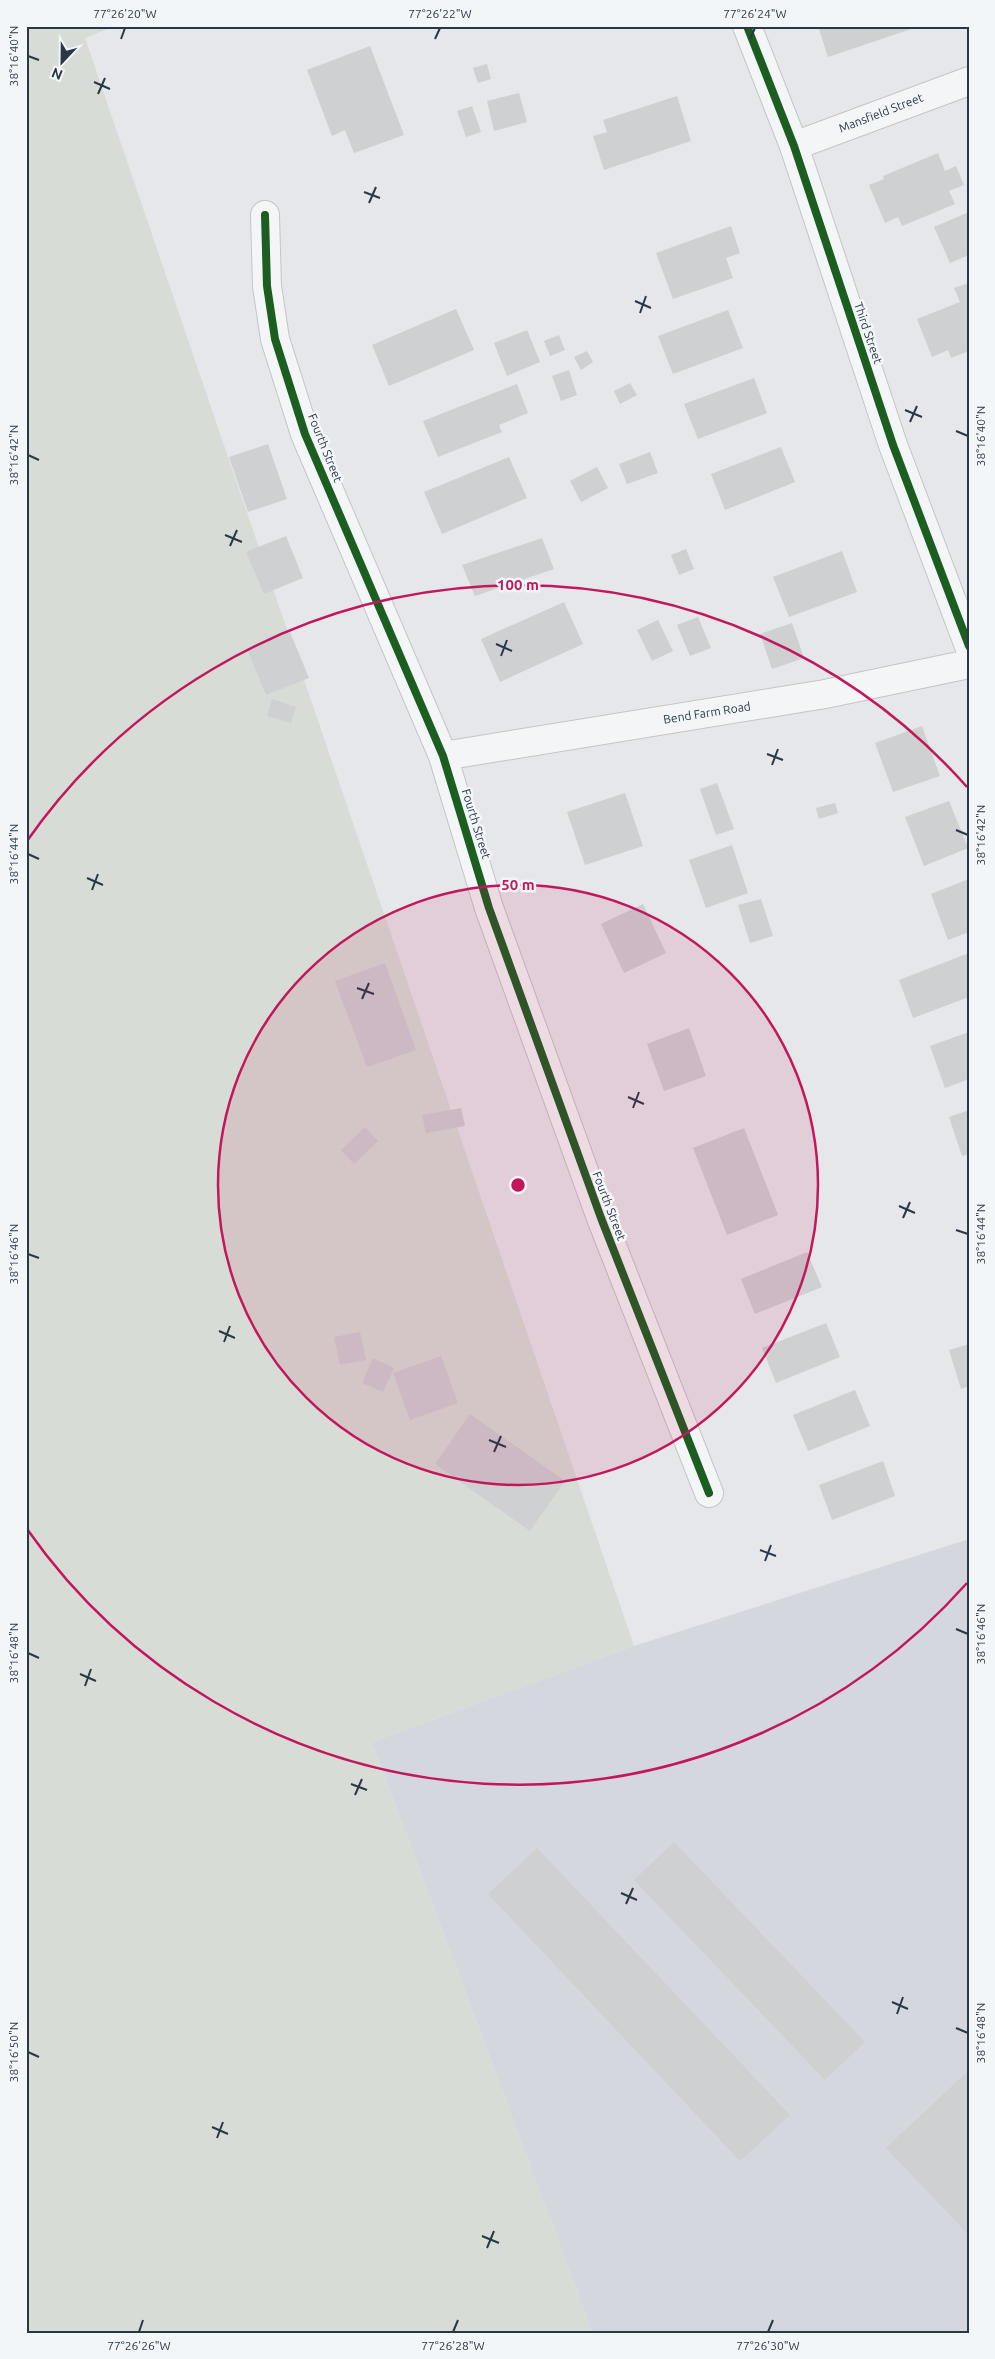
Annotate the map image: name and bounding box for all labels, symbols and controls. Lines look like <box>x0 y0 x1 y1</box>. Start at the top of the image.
text: 77°26'20"W <box>93 7 157 20</box>
text: 77°26'22"W <box>408 7 472 20</box>
text: 77°26'24"W <box>723 7 787 20</box>
text: 38°16'40"N <box>7 26 20 86</box>
north arrow <box>38 38 88 88</box>
text: N <box>49 65 65 83</box>
street label: Mansfield Street <box>837 90 925 135</box>
street label: Third Street <box>852 300 885 366</box>
text: 38°16'40"N <box>974 406 987 466</box>
street label: Fourth Street <box>306 412 345 484</box>
text: 38°16'42"N <box>7 425 20 485</box>
text: 100 m <box>497 576 539 593</box>
street label: Bend Farm Road <box>662 699 751 726</box>
street label: Fourth Street <box>460 787 493 861</box>
text: 38°16'42"N <box>974 805 987 865</box>
text: 38°16'44"N <box>7 824 20 884</box>
text: 50 m <box>501 876 535 893</box>
street label: Fourth Street <box>590 1170 629 1242</box>
centre of rings <box>509 1176 527 1194</box>
text: 38°16'44"N <box>974 1204 987 1264</box>
text: 38°16'46"N <box>7 1224 20 1284</box>
text: 38°16'46"N <box>974 1604 987 1664</box>
text: 38°16'48"N <box>7 1623 20 1683</box>
text: 38°16'48"N <box>974 2003 987 2063</box>
text: 38°16'50"N <box>7 2022 20 2082</box>
text: 77°26'26"W <box>107 2339 171 2352</box>
text: 77°26'28"W <box>421 2339 485 2352</box>
text: 77°26'30"W <box>736 2339 800 2352</box>

